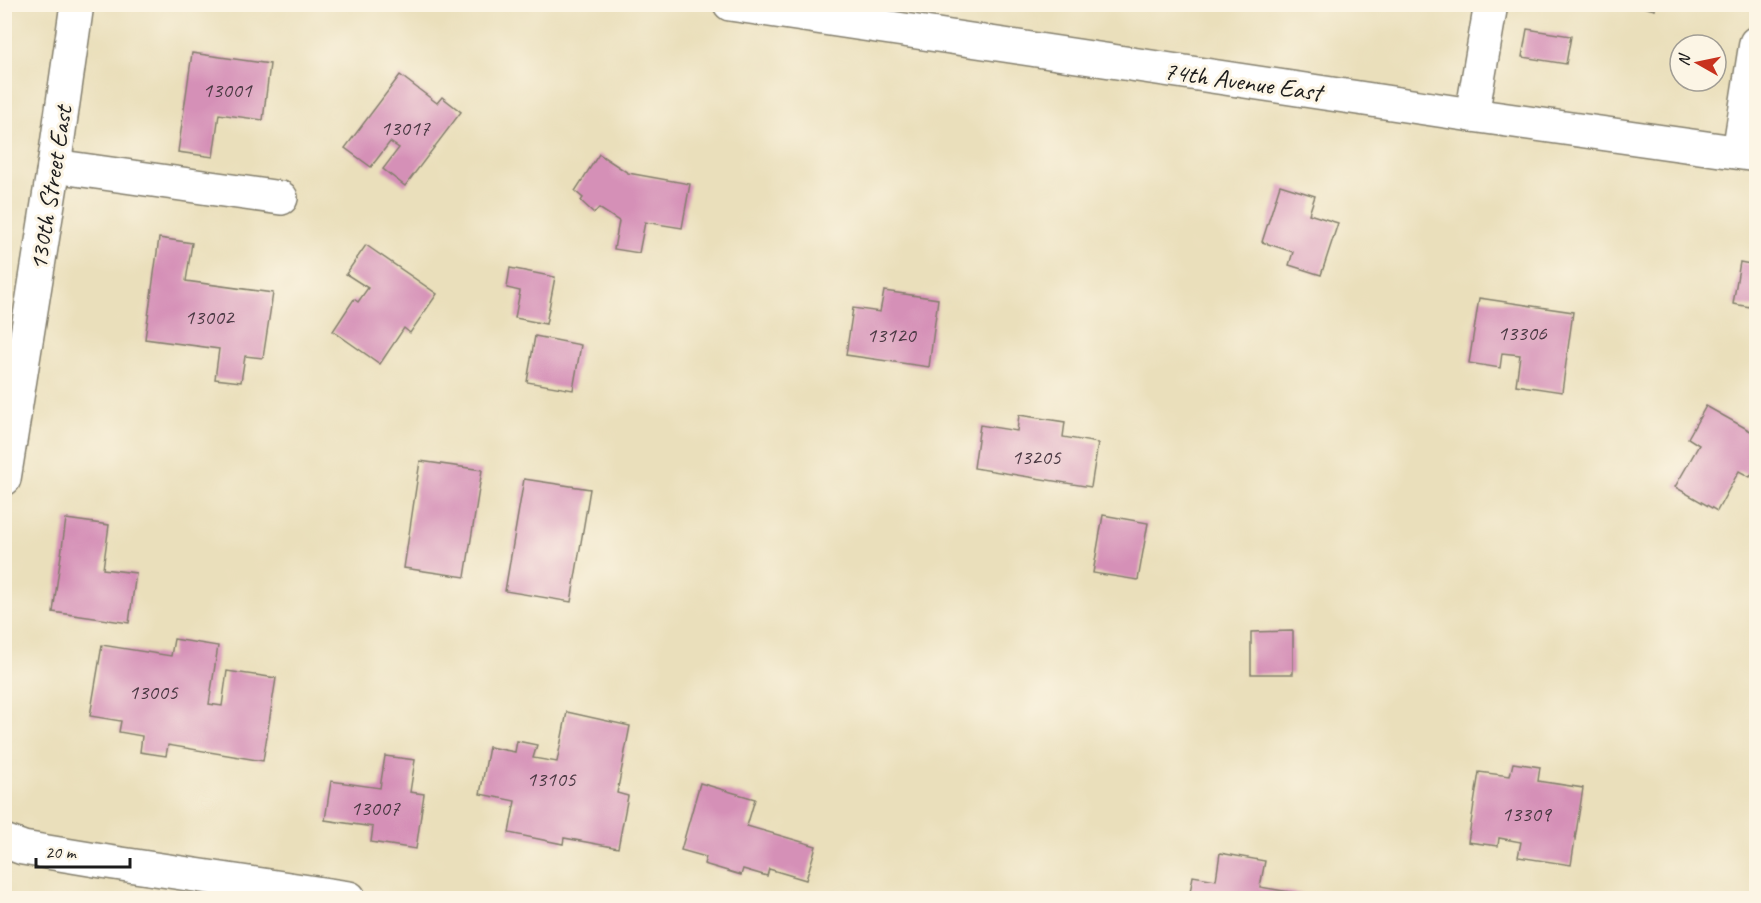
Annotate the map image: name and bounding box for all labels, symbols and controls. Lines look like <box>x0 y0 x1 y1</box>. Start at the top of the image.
north arrow <box>1668 33 1728 93</box>
text: N <box>1674 51 1695 67</box>
street label: 74th Avenue East <box>1162 54 1327 109</box>
house number: 13001 <box>202 76 253 104</box>
street label: 130th Street East <box>21 101 80 273</box>
house number: 13017 <box>380 114 431 142</box>
house number: 13002 <box>184 303 236 331</box>
house number: 13306 <box>1497 319 1548 347</box>
house number: 13120 <box>866 321 918 349</box>
house number: 13205 <box>1011 443 1062 471</box>
house number: 13005 <box>128 678 179 706</box>
house number: 13105 <box>526 765 577 793</box>
house number: 13007 <box>350 794 401 822</box>
house number: 13309 <box>1501 800 1553 828</box>
scale bar <box>36 831 130 869</box>
text: 20 m <box>45 841 78 863</box>

